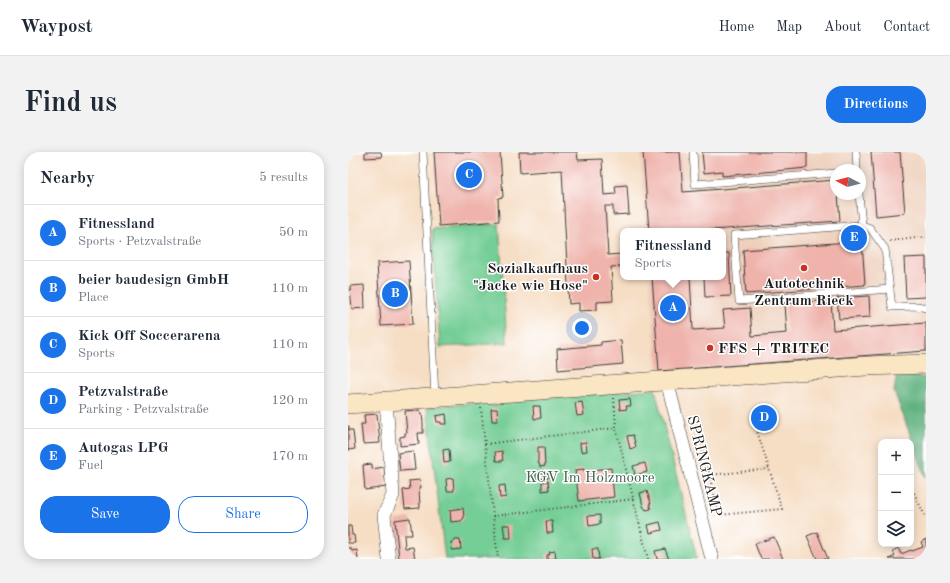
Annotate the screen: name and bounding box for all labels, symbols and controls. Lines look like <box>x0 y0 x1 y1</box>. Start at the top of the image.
text: Waypost <box>20 18 93 37</box>
text: Home <box>719 20 754 34</box>
text: Map <box>776 20 802 34</box>
text: About <box>824 20 861 34</box>
text: Contact <box>883 20 930 34</box>
button: Directions <box>826 86 926 123</box>
text: Find us <box>24 90 117 118</box>
pin: C <box>456 160 482 190</box>
north arrow <box>830 164 866 200</box>
text: Nearby <box>40 170 95 187</box>
text: 5 results <box>259 171 308 184</box>
text: Fitnessland <box>78 217 155 232</box>
pin: E <box>841 223 867 253</box>
text: A <box>48 226 58 239</box>
text: 50 m <box>279 226 308 239</box>
popup <box>620 228 726 280</box>
text: Sports · Petzvalstraße <box>78 235 201 248</box>
text: Fitnessland <box>635 239 711 254</box>
text: Sports <box>635 257 671 270</box>
place label: Sozialkaufhaus "Jacke wie Hose" <box>473 262 588 294</box>
marker: Autotechnik Zentrum Rieck <box>799 263 809 273</box>
marker: Sozialkaufhaus "Jacke wie Hose" <box>591 272 601 282</box>
text: beier baudesign GmbH <box>78 273 229 288</box>
place label: Autotechnik Zentrum Rieck <box>754 277 854 309</box>
pin: B <box>382 279 408 309</box>
text: B <box>48 282 58 295</box>
text: 110 m <box>271 282 308 295</box>
text: Place <box>78 291 108 304</box>
pin: A <box>660 293 686 323</box>
your location <box>572 318 592 338</box>
text: Kick Off Soccerarena <box>78 329 221 344</box>
text: C <box>49 338 57 351</box>
text: 110 m <box>271 338 308 351</box>
place label: FFS + TRITEC <box>718 342 829 357</box>
marker: FFS + TRITEC <box>705 343 715 353</box>
text: Sports <box>78 347 115 360</box>
text: Petzvalstraße <box>78 385 168 400</box>
text: D <box>48 394 58 407</box>
text: 120 m <box>271 394 308 407</box>
text: Parking · Petzvalstraße <box>78 403 209 416</box>
pin: D <box>751 403 777 433</box>
street label: SPRINGKAMP <box>684 414 723 519</box>
map controls <box>878 439 914 547</box>
button: + <box>878 439 914 475</box>
text: Autogas LPG <box>78 441 169 456</box>
text: E <box>49 450 57 463</box>
text: 170 m <box>271 450 308 463</box>
text: Fuel <box>78 459 103 472</box>
park label: KGV Im Holzmoore <box>525 471 655 486</box>
button: − <box>878 475 914 511</box>
button: Save <box>40 496 170 533</box>
button: Share <box>178 496 308 533</box>
button: layers <box>878 511 914 547</box>

